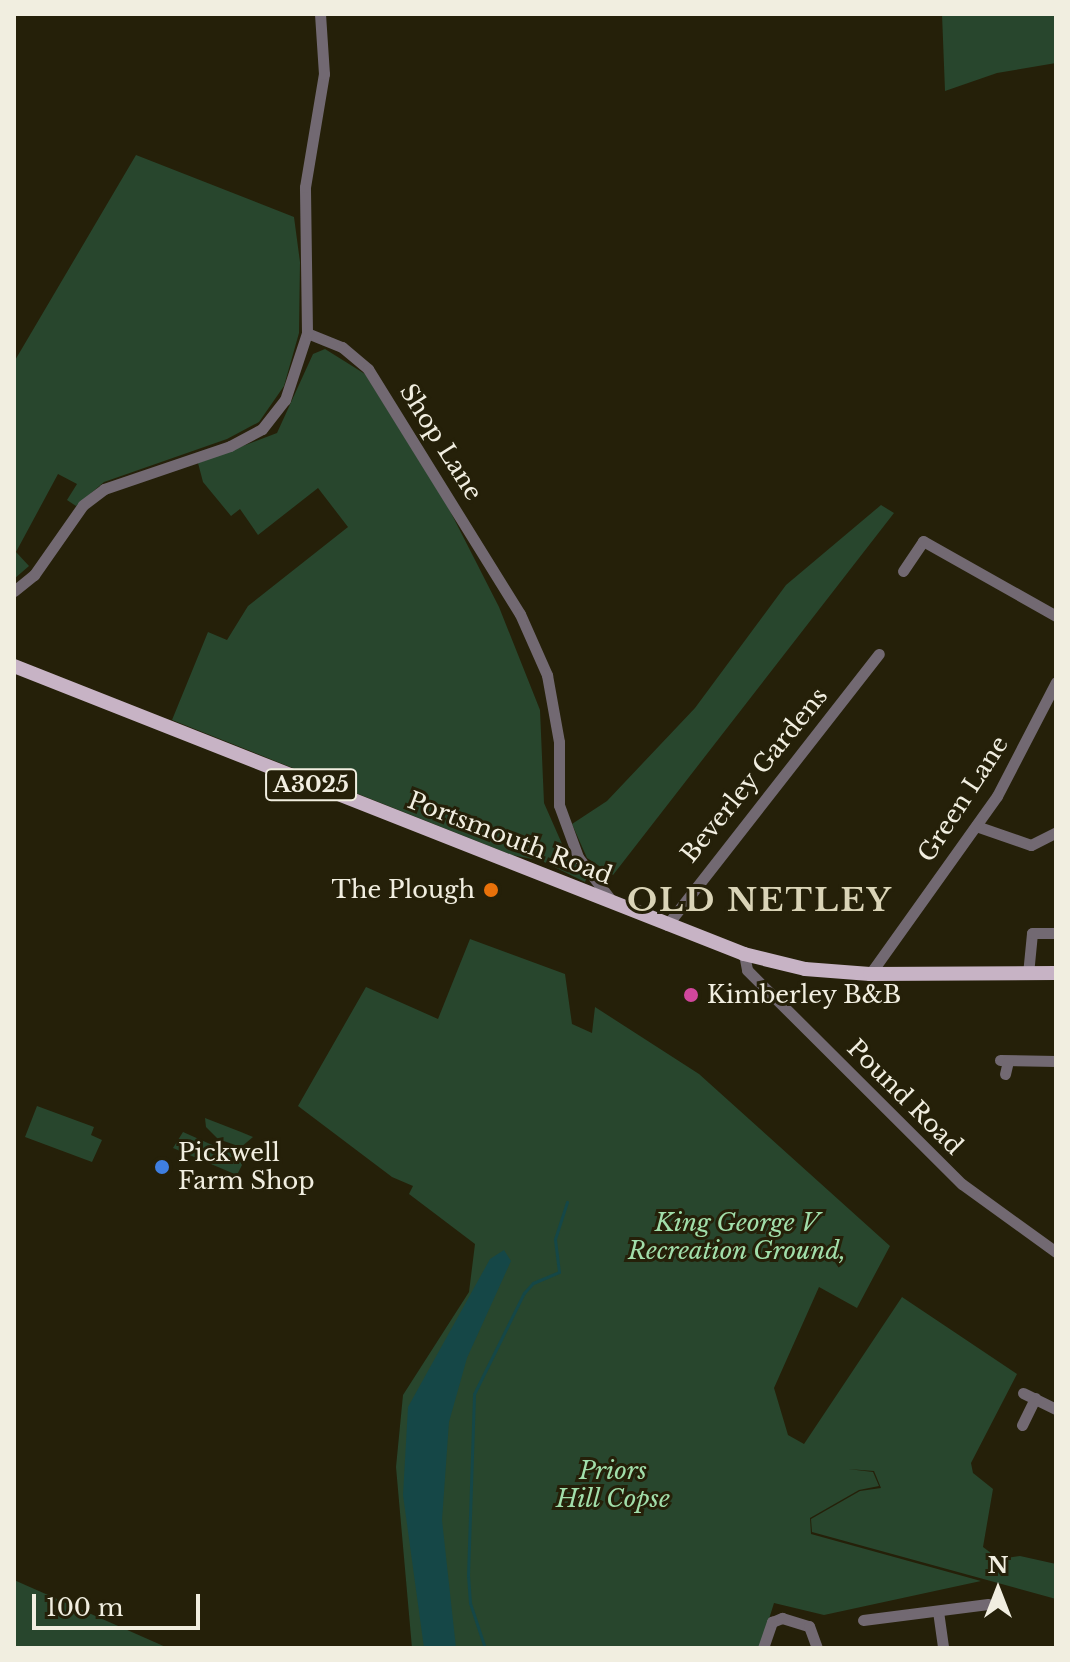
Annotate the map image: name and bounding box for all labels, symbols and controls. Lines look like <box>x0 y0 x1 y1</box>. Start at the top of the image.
street label: Shop Lane <box>394 378 488 506</box>
street label: Beverley Gardens <box>674 681 834 869</box>
street label: Green Lane <box>912 731 1014 867</box>
road number: A3025 <box>265 767 357 803</box>
street label: Portsmouth Road <box>404 786 616 890</box>
place label: The Plough <box>332 876 475 904</box>
marker: The Plough <box>482 881 500 899</box>
district label: OLD NETLEY <box>627 881 893 919</box>
place label: Kimberley B&B <box>707 981 902 1009</box>
marker: Kimberley B&B <box>682 986 700 1004</box>
street label: Pound Road <box>841 1033 969 1161</box>
place label: Pickwell Farm Shop <box>178 1139 315 1195</box>
marker: Pickwell Farm Shop <box>153 1158 171 1176</box>
park label: King George V Recreation Ground, <box>628 1209 846 1265</box>
park label: Priors Hill Copse <box>556 1457 670 1513</box>
north arrow <box>958 1550 1038 1630</box>
text: N <box>988 1552 1008 1579</box>
scale bar <box>36 1578 204 1628</box>
text: 100 m <box>46 1593 124 1622</box>

